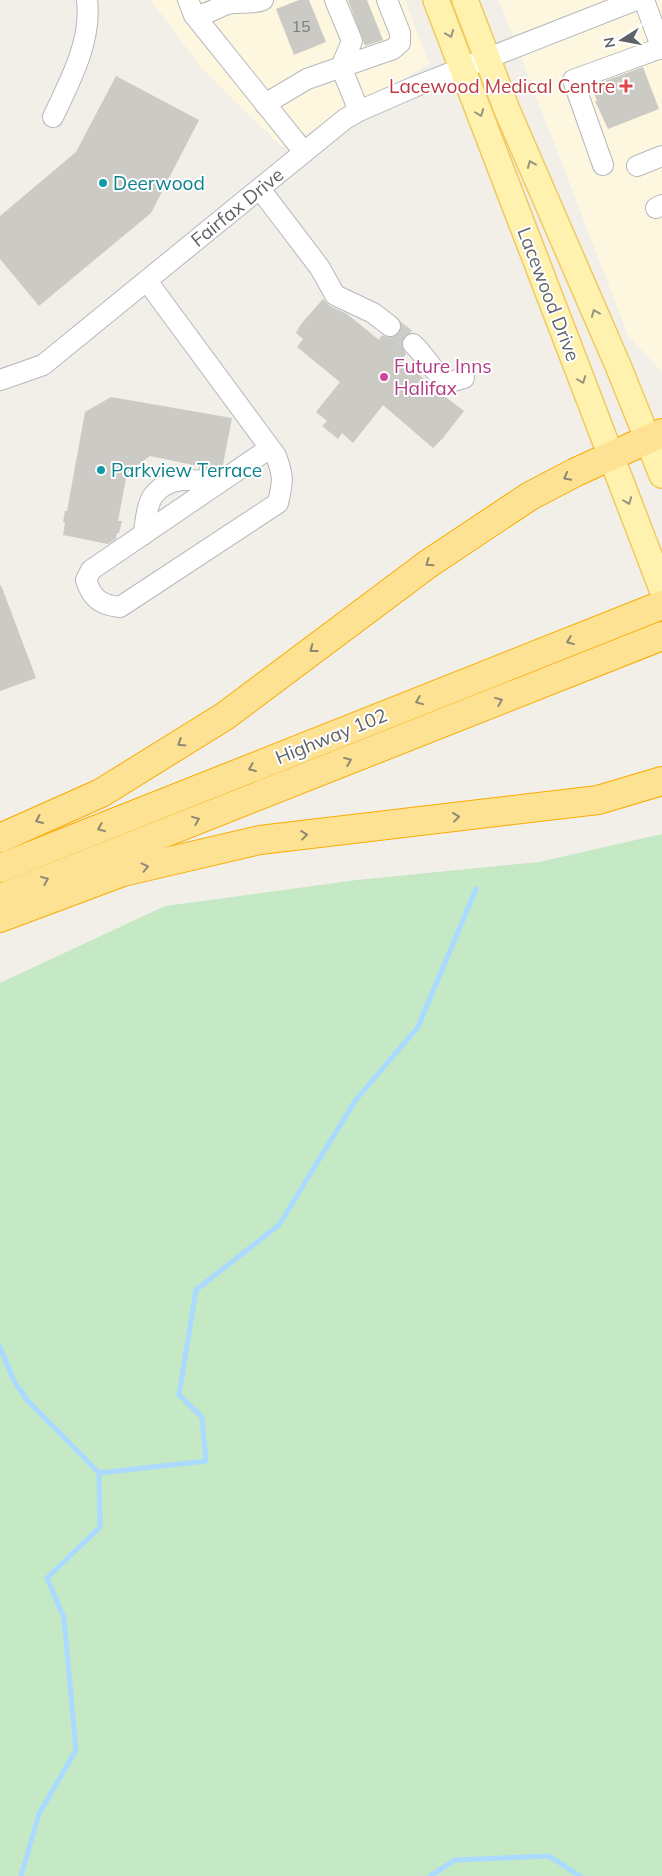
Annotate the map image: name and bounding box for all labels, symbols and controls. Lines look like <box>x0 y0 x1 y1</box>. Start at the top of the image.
north arrow <box>597 15 647 65</box>
house number: 15 <box>291 16 311 36</box>
one-way arrow <box>443 29 454 38</box>
text: N <box>599 36 619 49</box>
place label: Lacewood Medical Centre <box>389 74 615 98</box>
marker: Lacewood Medical Centre <box>619 79 633 93</box>
one-way arrow <box>475 109 485 117</box>
one-way arrow <box>526 160 537 169</box>
street label: Fairfax Drive <box>186 162 288 252</box>
place label: Deerwood <box>113 171 205 195</box>
marker: Deerwood <box>97 177 109 189</box>
street label: Lacewood Drive <box>512 224 586 364</box>
one-way arrow <box>591 309 602 318</box>
place label: Future Inns Halifax <box>394 354 492 400</box>
marker: Future Inns Halifax <box>378 371 390 383</box>
one-way arrow <box>576 375 586 384</box>
place label: Parkview Terrace <box>111 458 262 482</box>
marker: Parkview Terrace <box>95 464 107 476</box>
one-way arrow <box>563 470 572 480</box>
one-way arrow <box>622 496 632 505</box>
one-way arrow <box>426 557 435 566</box>
one-way arrow <box>566 635 575 645</box>
one-way arrow <box>310 643 319 651</box>
one-way arrow <box>415 695 424 705</box>
one-way arrow <box>494 697 503 707</box>
street label: Highway 102 <box>272 703 390 769</box>
one-way arrow <box>178 736 187 746</box>
one-way arrow <box>343 756 351 766</box>
one-way arrow <box>248 761 257 772</box>
one-way arrow <box>452 812 460 823</box>
one-way arrow <box>35 814 44 825</box>
one-way arrow <box>192 816 200 826</box>
one-way arrow <box>97 822 106 832</box>
one-way arrow <box>300 830 308 841</box>
one-way arrow <box>140 862 149 873</box>
one-way arrow <box>40 876 49 886</box>

